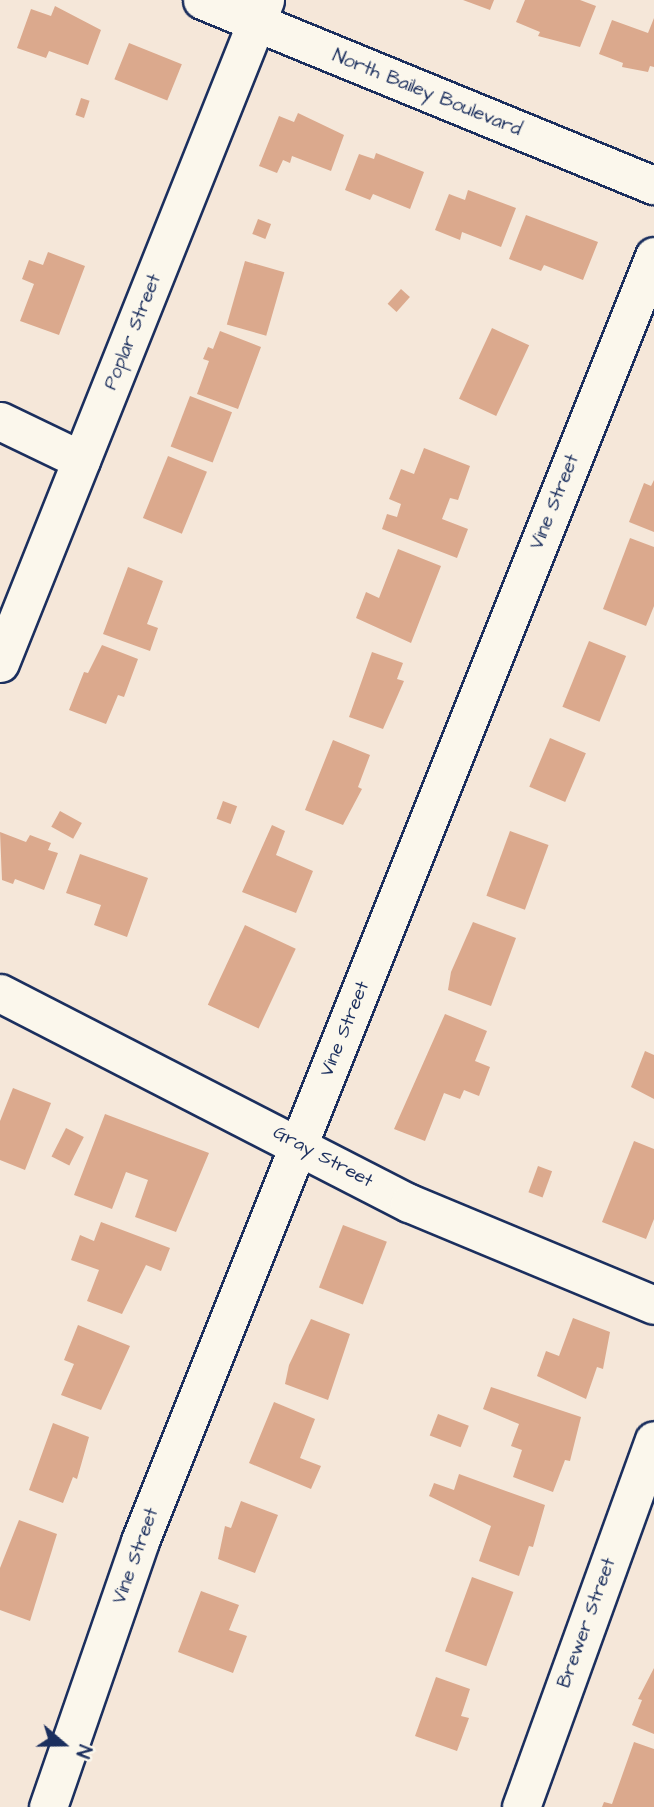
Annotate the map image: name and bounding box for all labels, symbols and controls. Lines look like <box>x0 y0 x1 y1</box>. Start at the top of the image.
street label: North Bailey Boulevard <box>329 45 525 141</box>
street label: Poplar Street <box>99 271 167 393</box>
street label: Vine Street <box>526 451 584 553</box>
street label: Vine Street <box>316 978 374 1080</box>
street label: Gray Street <box>269 1121 377 1193</box>
street label: Vine Street <box>108 1505 164 1607</box>
street label: Brewer Street <box>553 1555 621 1691</box>
north arrow <box>28 1709 98 1779</box>
text: N <box>68 1741 98 1762</box>

